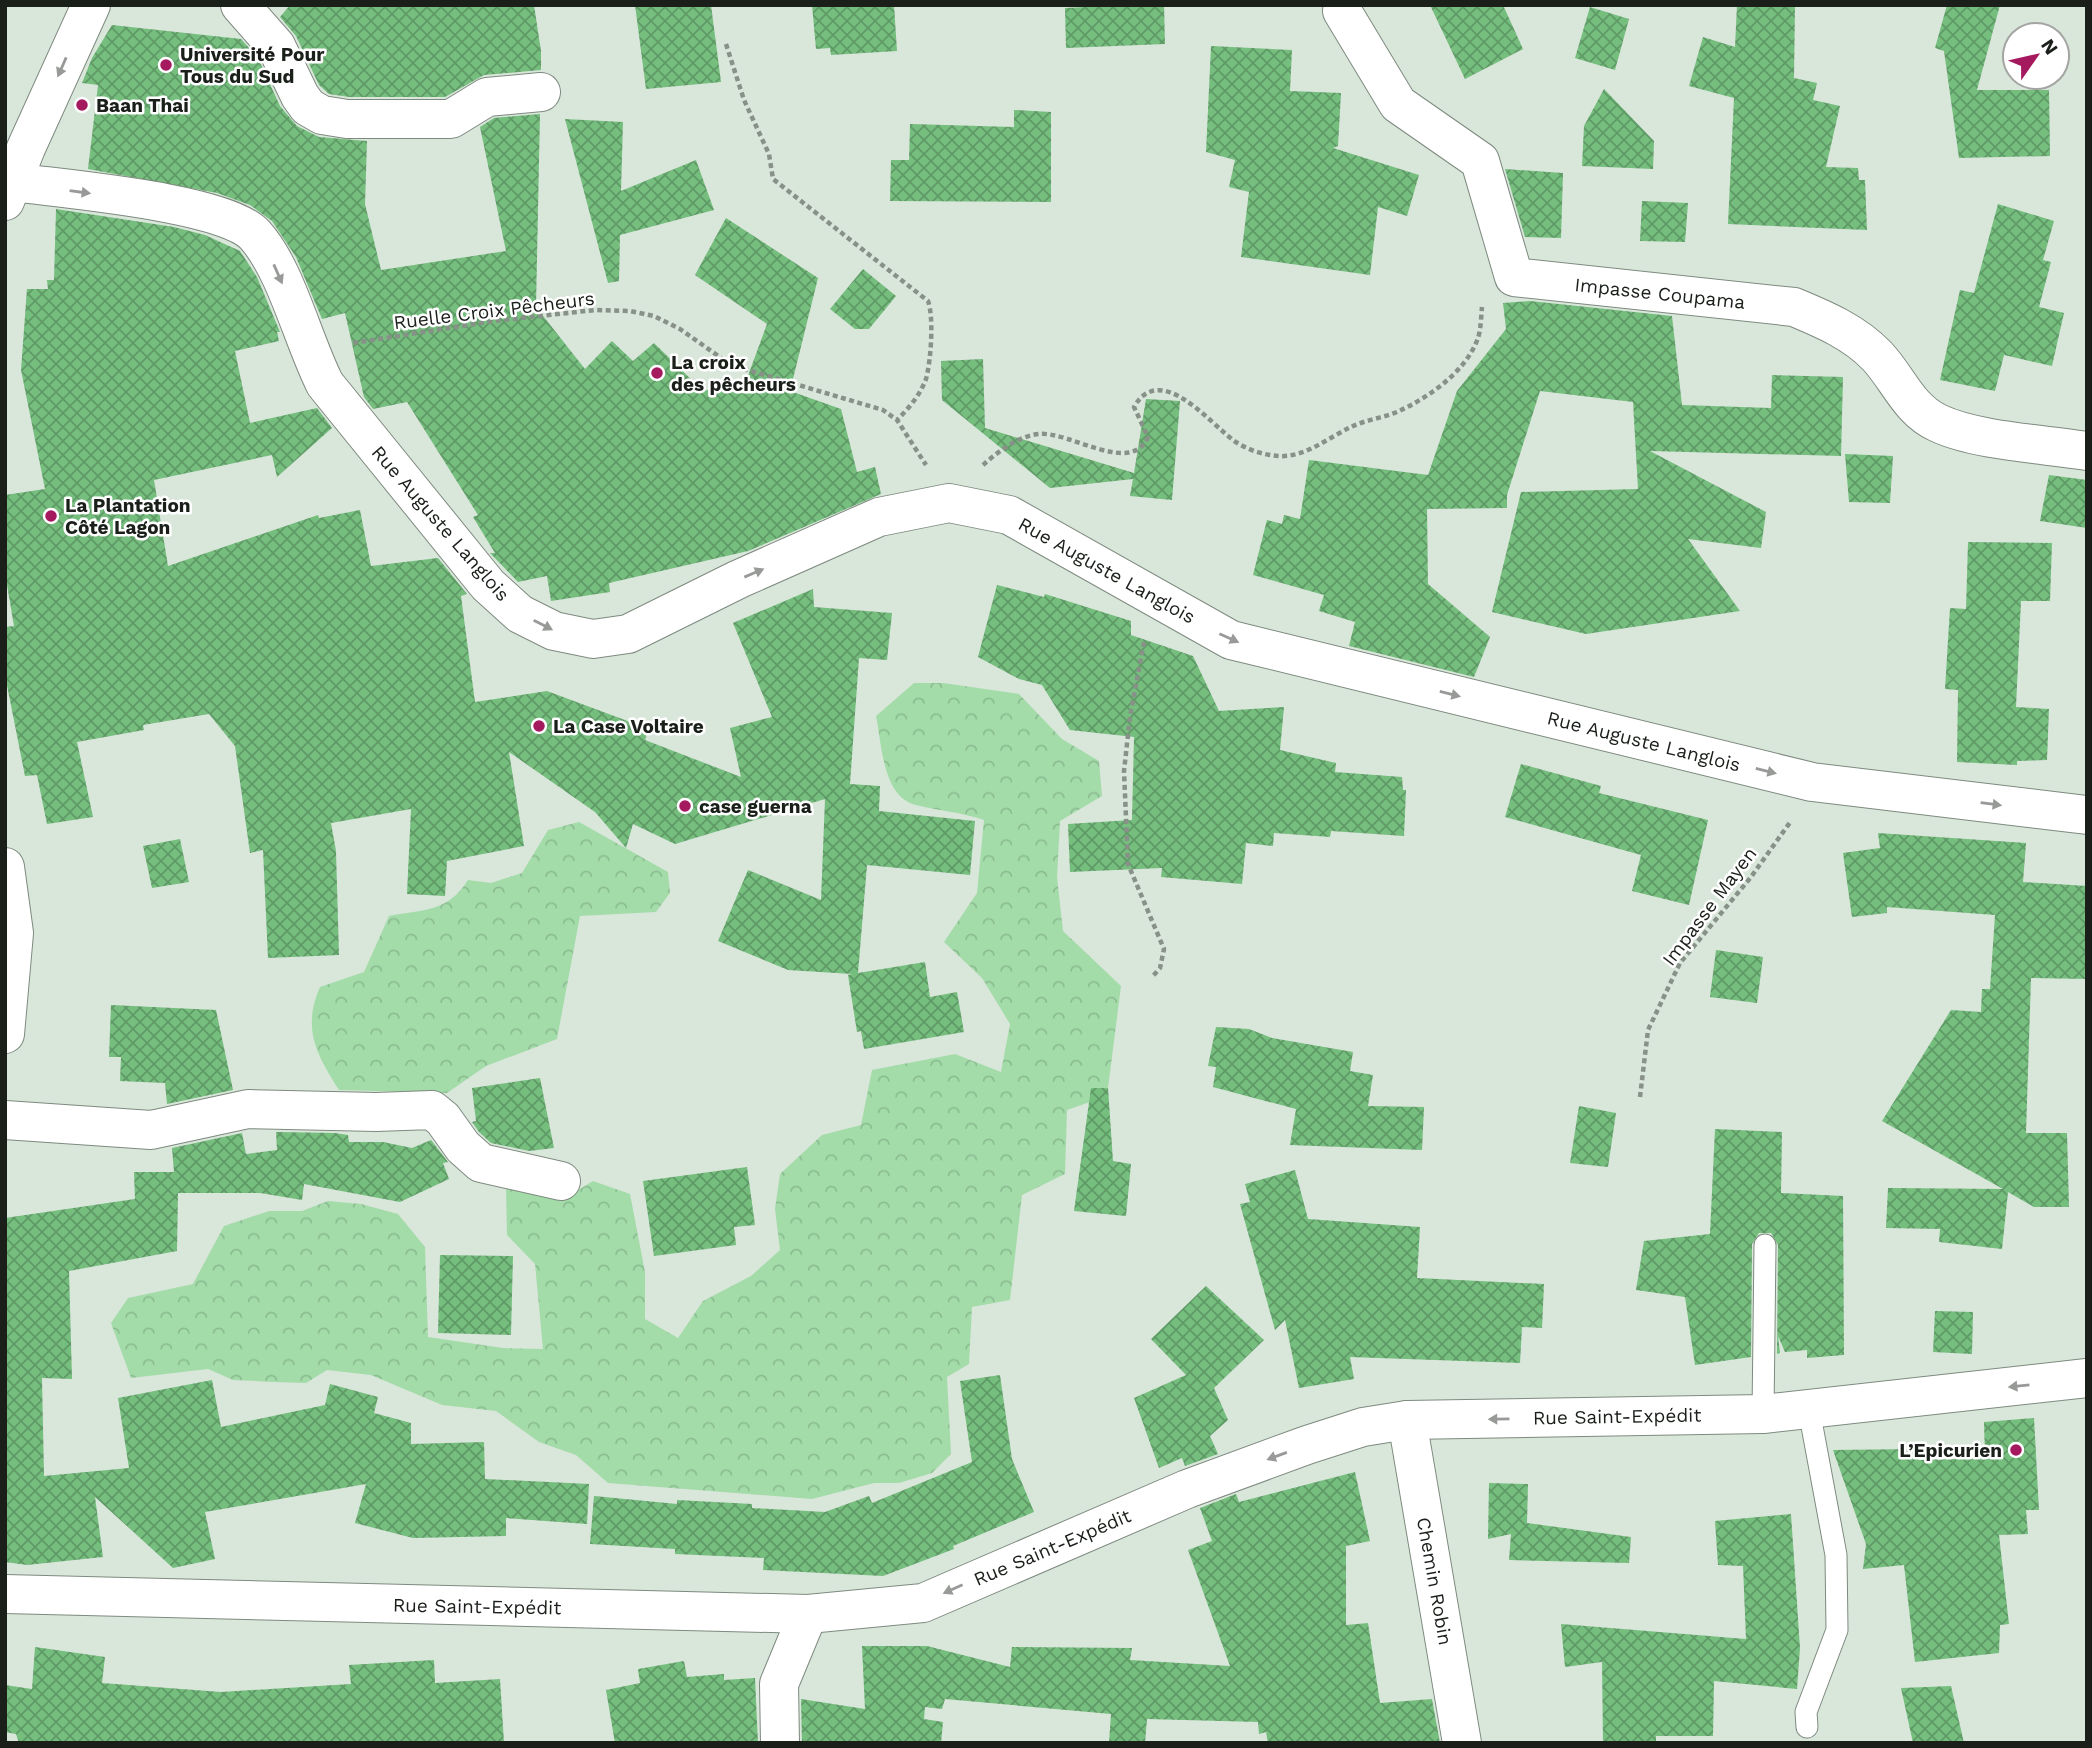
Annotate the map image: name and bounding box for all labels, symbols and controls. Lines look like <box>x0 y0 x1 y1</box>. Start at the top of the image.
north arrow <box>2001 21 2071 91</box>
text: N <box>2036 35 2063 59</box>
place label: Université Pour Tous du Sud <box>180 43 325 88</box>
one-way arrow <box>56 57 67 78</box>
marker: Université Pour Tous du Sud <box>158 57 174 73</box>
place label: Baan Thai <box>96 94 189 117</box>
marker: Baan Thai <box>74 97 90 113</box>
one-way arrow <box>70 186 92 197</box>
one-way arrow <box>272 263 283 284</box>
street label: Impasse Coupama <box>1573 273 1747 314</box>
street label: Ruelle Croix Pêcheurs <box>392 287 596 334</box>
place label: La croix des pêcheurs <box>671 351 796 396</box>
marker: La croix des pêcheurs <box>649 365 665 381</box>
street label: Rue Auguste Langlois <box>367 441 514 606</box>
place label: La Plantation Côté Lagon <box>65 494 191 539</box>
marker: La Plantation Côté Lagon <box>43 508 59 524</box>
street label: Rue Auguste Langlois <box>1014 512 1199 629</box>
one-way arrow <box>744 567 765 578</box>
one-way arrow <box>533 620 553 631</box>
one-way arrow <box>1219 633 1240 644</box>
one-way arrow <box>1439 688 1461 699</box>
street label: Rue Auguste Langlois <box>1545 706 1743 777</box>
place label: La Case Voltaire <box>553 715 704 738</box>
marker: La Case Voltaire <box>531 718 547 734</box>
one-way arrow <box>1755 766 1777 777</box>
place label: case guerna <box>699 795 812 818</box>
marker: case guerna <box>677 798 693 814</box>
one-way arrow <box>1980 798 2002 809</box>
street label: Impasse Mayen <box>1657 842 1762 970</box>
one-way arrow <box>2008 1380 2030 1391</box>
street label: Rue Saint-Expédit <box>1533 1404 1701 1429</box>
one-way arrow <box>1488 1413 1510 1424</box>
place label: L’Epicurien <box>1899 1439 2002 1462</box>
marker: L’Epicurien <box>2008 1442 2024 1458</box>
one-way arrow <box>1266 1451 1287 1462</box>
street label: Rue Saint-Expédit <box>970 1504 1134 1591</box>
street label: Chemin Robin <box>1412 1515 1457 1647</box>
one-way arrow <box>943 1584 964 1595</box>
street label: Rue Saint-Expédit <box>393 1594 561 1619</box>

